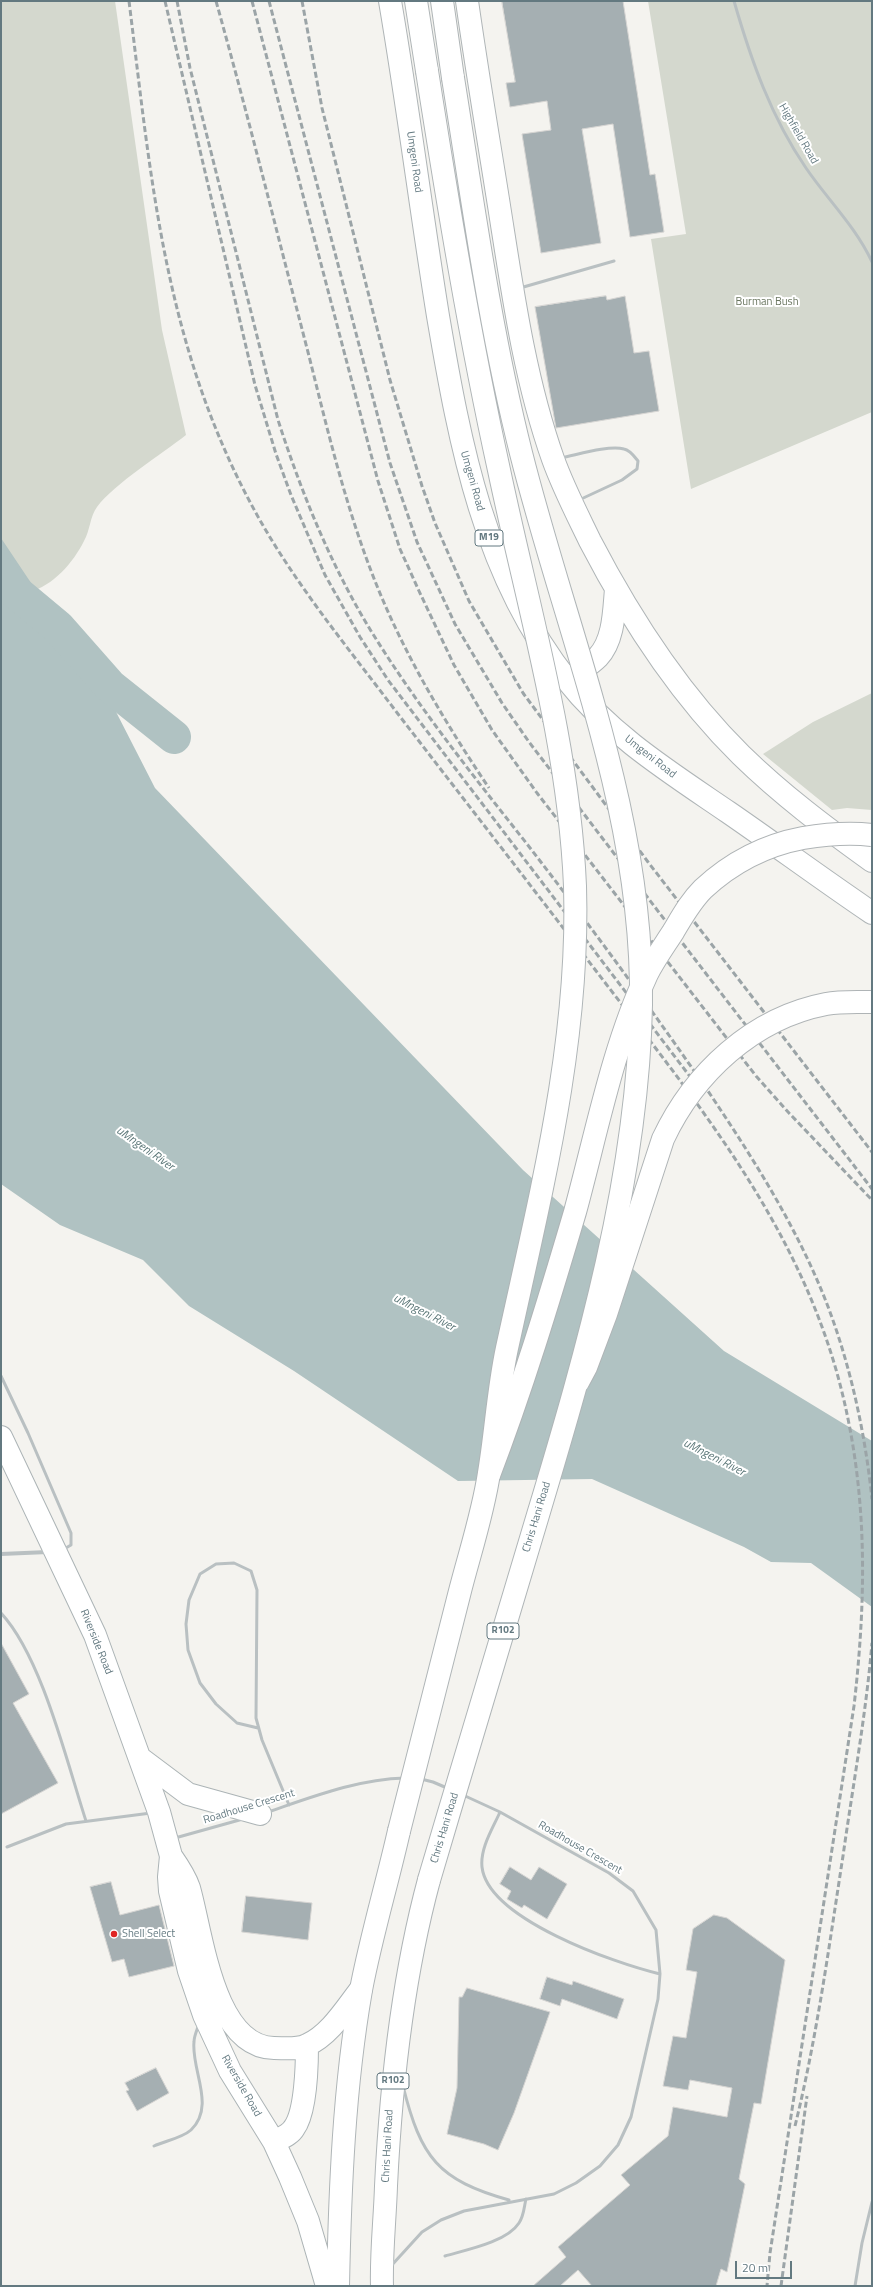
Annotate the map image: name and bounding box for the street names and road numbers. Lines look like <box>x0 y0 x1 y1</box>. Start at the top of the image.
street label: Highfield Road <box>775 101 821 167</box>
street label: Umgeni Road <box>403 130 425 194</box>
street label: Umgeni Road <box>457 449 487 513</box>
road number: M19 <box>475 530 503 546</box>
street label: Umgeni Road <box>621 733 679 781</box>
street label: Chris Hani Road <box>520 1480 554 1554</box>
street label: Riverside Road <box>77 1608 115 1676</box>
road number: R102 <box>487 1623 519 1639</box>
street label: Roadhouse Crescent <box>202 1787 296 1827</box>
street label: Chris Hani Road <box>428 1791 462 1865</box>
street label: Roadhouse Crescent <box>536 1819 624 1877</box>
street label: Riverside Road <box>218 2053 264 2119</box>
road number: R102 <box>377 2073 409 2089</box>
street label: Chris Hani Road <box>379 2109 397 2183</box>

